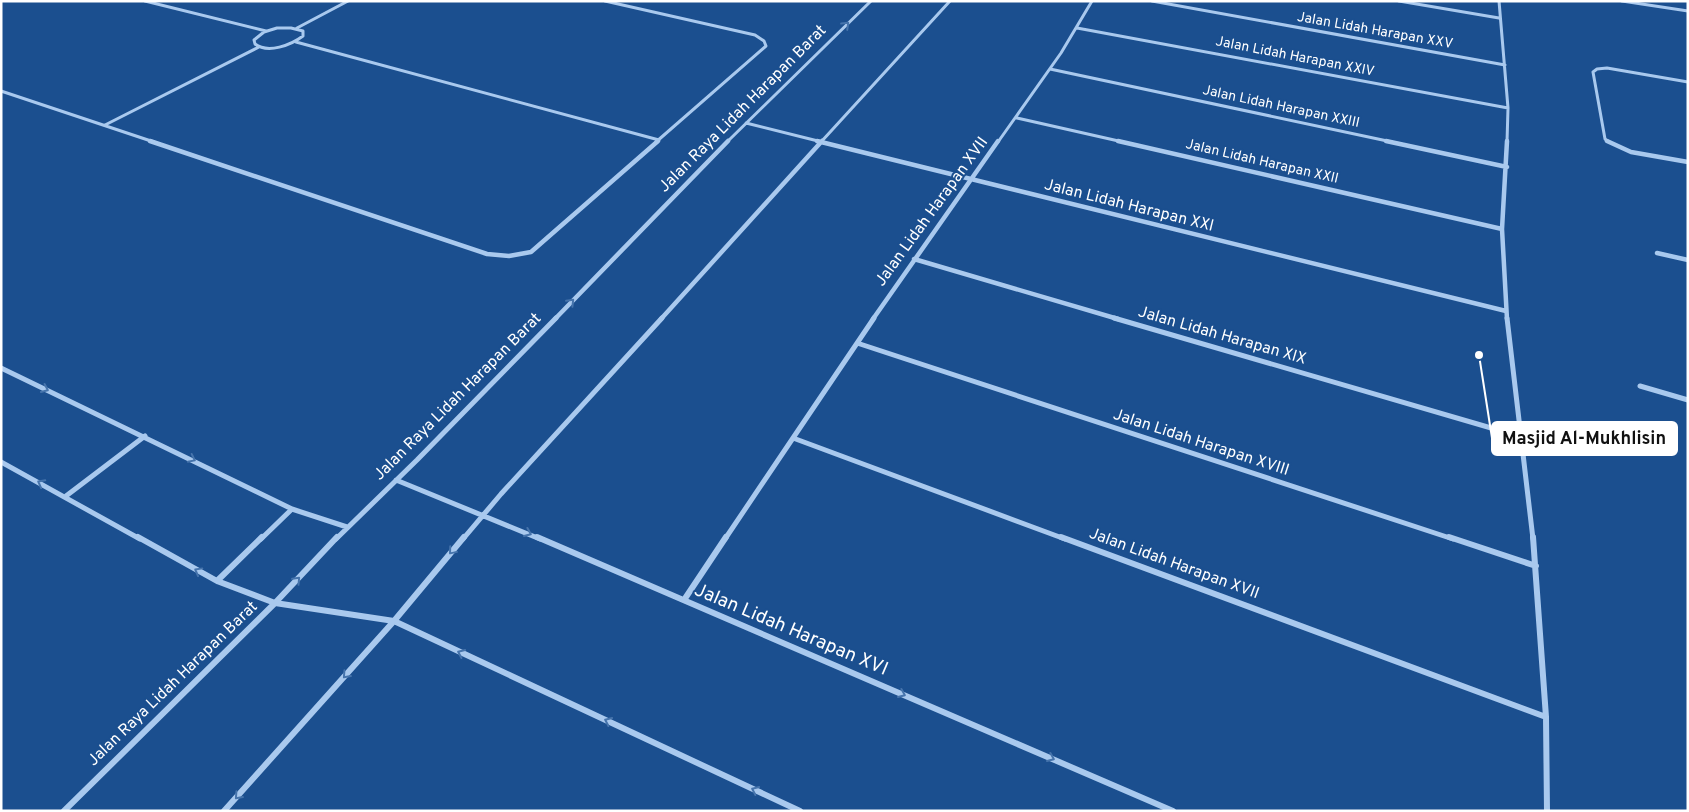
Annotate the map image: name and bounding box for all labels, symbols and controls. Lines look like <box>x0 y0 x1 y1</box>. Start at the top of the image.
street label: Jalan Lidah Harapan XXV <box>1296 9 1454 53</box>
street label: Jalan Raya Lidah Harapan Barat <box>655 21 831 197</box>
one-way arrow <box>841 22 850 31</box>
street label: Jalan Lidah Harapan XXIV <box>1214 33 1376 81</box>
street label: Jalan Lidah Harapan XXIII <box>1201 82 1361 132</box>
street label: Jalan Lidah Harapan XVII <box>871 133 993 291</box>
street label: Jalan Lidah Harapan XXII <box>1184 136 1340 188</box>
street label: Jalan Lidah Harapan XXI <box>1042 175 1216 237</box>
one-way arrow <box>565 299 574 308</box>
street label: Jalan Lidah Harapan XIX <box>1136 302 1308 370</box>
street label: Jalan Raya Lidah Harapan Barat <box>370 309 546 485</box>
one-way arrow <box>40 383 49 393</box>
street label: Jalan Lidah Harapan XVIII <box>1110 405 1292 481</box>
callout: Masjid Al-Mukhlisin <box>1492 422 1677 455</box>
text: Masjid Al-Mukhlisin <box>1502 428 1666 451</box>
one-way arrow <box>186 453 195 463</box>
one-way arrow <box>37 479 46 489</box>
street label: Jalan Lidah Harapan XVII <box>1086 524 1262 604</box>
one-way arrow <box>523 527 532 538</box>
one-way arrow <box>448 546 457 555</box>
one-way arrow <box>195 567 204 577</box>
one-way arrow <box>291 576 300 585</box>
street label: Jalan Lidah Harapan XVI <box>690 578 892 682</box>
street label: Jalan Raya Lidah Harapan Barat <box>84 597 262 771</box>
one-way arrow <box>457 648 466 659</box>
one-way arrow <box>343 669 352 678</box>
one-way arrow <box>897 688 906 698</box>
one-way arrow <box>604 717 613 728</box>
one-way arrow <box>1046 752 1055 763</box>
one-way arrow <box>751 786 760 796</box>
one-way arrow <box>234 790 243 799</box>

